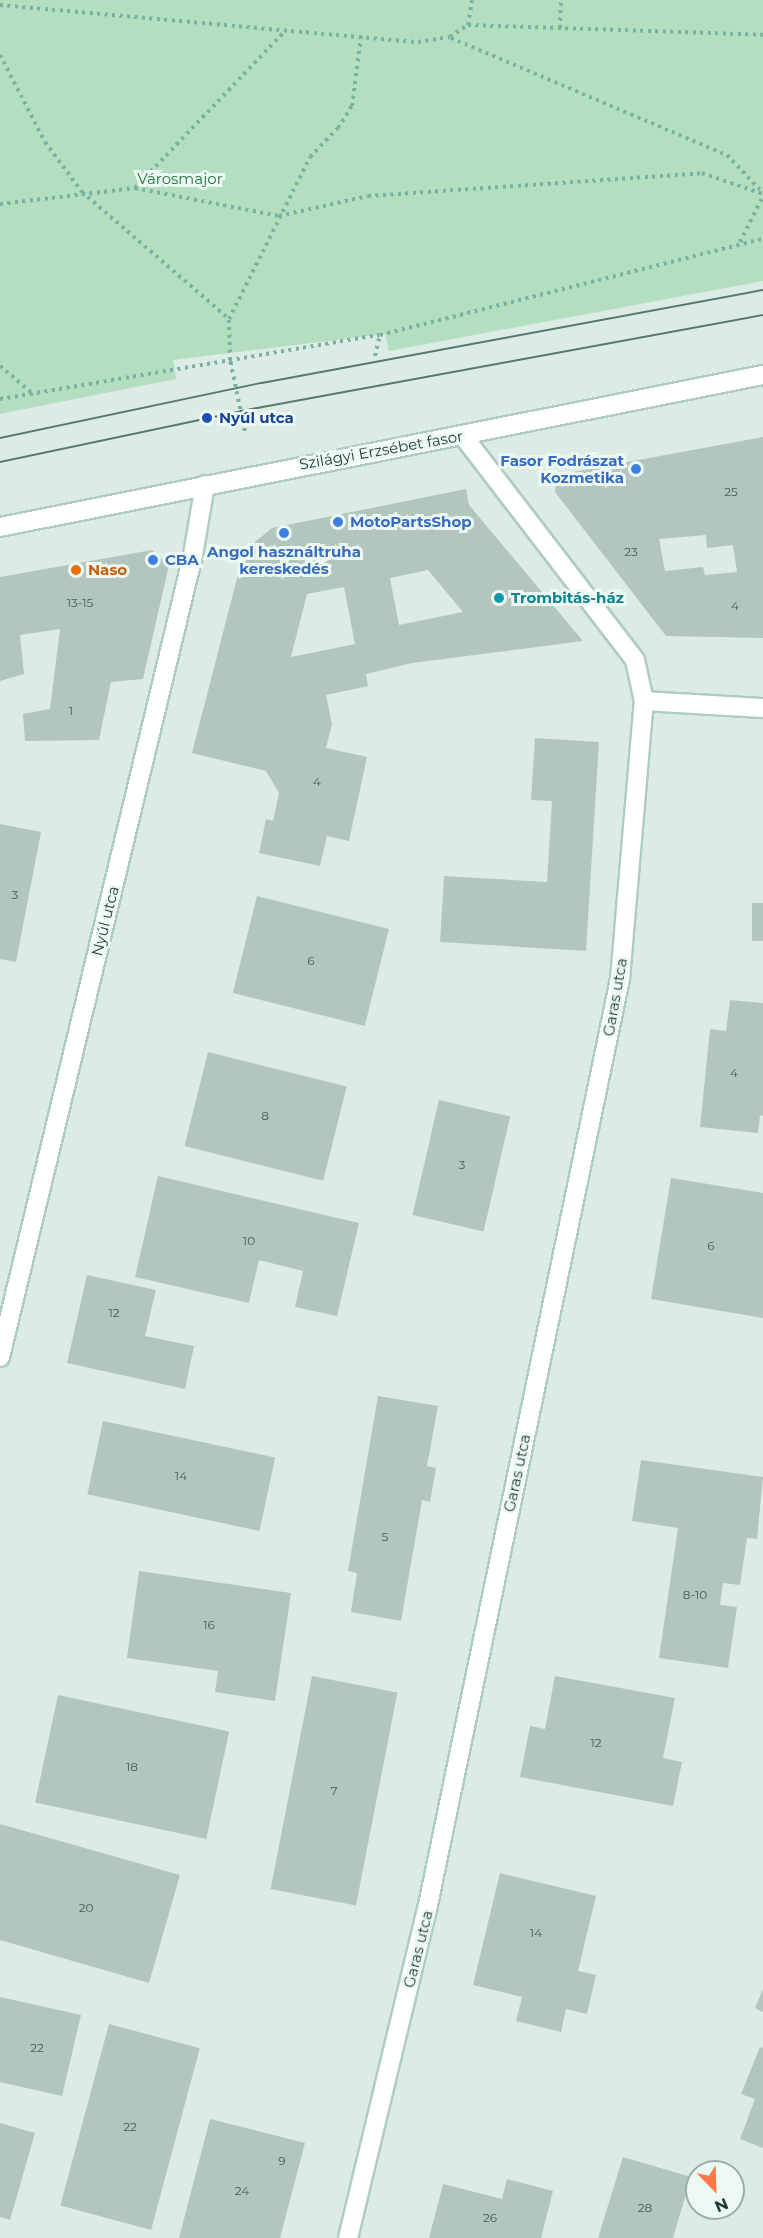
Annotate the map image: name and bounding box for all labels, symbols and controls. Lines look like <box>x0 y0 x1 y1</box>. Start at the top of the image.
park label: Városmajor <box>137 170 223 188</box>
place label: Nyúl utca <box>219 409 294 427</box>
marker: Nyúl utca <box>200 411 214 425</box>
street label: Szilágyi Erzsébet fasor <box>298 427 464 473</box>
place label: Fasor Fodrászat Kozmetika <box>500 451 624 486</box>
marker: Fasor Fodrászat Kozmetika <box>629 462 643 476</box>
house number: 25 <box>724 485 738 499</box>
place label: MotoPartsShop <box>350 513 472 531</box>
marker: MotoPartsShop <box>331 515 345 529</box>
marker: Angol használtruha kereskedés <box>277 526 291 540</box>
place label: Angol használtruha kereskedés <box>207 542 361 577</box>
house number: 23 <box>624 545 638 559</box>
place label: CBA <box>165 551 199 569</box>
marker: CBA <box>146 553 160 567</box>
place label: Naso <box>88 561 127 579</box>
marker: Naso <box>69 563 83 577</box>
place label: Trombitás-ház <box>511 589 624 607</box>
marker: Trombitás-ház <box>492 591 506 605</box>
house number: 13-15 <box>67 596 93 610</box>
house number: 4 <box>731 599 739 613</box>
house number: 1 <box>69 704 73 718</box>
house number: 4 <box>313 775 321 789</box>
street label: Nyúl utca <box>88 884 122 958</box>
house number: 3 <box>12 888 18 902</box>
house number: 6 <box>307 954 315 968</box>
street label: Garas utca <box>599 956 631 1038</box>
house number: 4 <box>730 1066 738 1080</box>
house number: 8 <box>261 1109 269 1123</box>
house number: 3 <box>459 1158 465 1172</box>
house number: 10 <box>243 1234 255 1248</box>
house number: 6 <box>707 1239 715 1253</box>
house number: 12 <box>108 1306 120 1320</box>
street label: Garas utca <box>500 1432 534 1514</box>
house number: 14 <box>175 1469 187 1483</box>
house number: 5 <box>382 1530 388 1544</box>
house number: 8-10 <box>683 1588 707 1602</box>
house number: 16 <box>203 1618 215 1632</box>
house number: 12 <box>590 1736 602 1750</box>
house number: 18 <box>126 1760 138 1774</box>
house number: 7 <box>330 1784 338 1798</box>
house number: 20 <box>79 1901 93 1915</box>
street label: Garas utca <box>400 1908 436 1990</box>
house number: 14 <box>530 1926 542 1940</box>
house number: 22 <box>30 2041 44 2055</box>
house number: 22 <box>123 2120 137 2134</box>
house number: 9 <box>278 2154 286 2168</box>
north arrow <box>685 2160 745 2220</box>
house number: 24 <box>235 2184 249 2198</box>
text: N <box>712 2194 731 2216</box>
house number: 28 <box>638 2201 652 2215</box>
house number: 26 <box>483 2211 497 2225</box>

